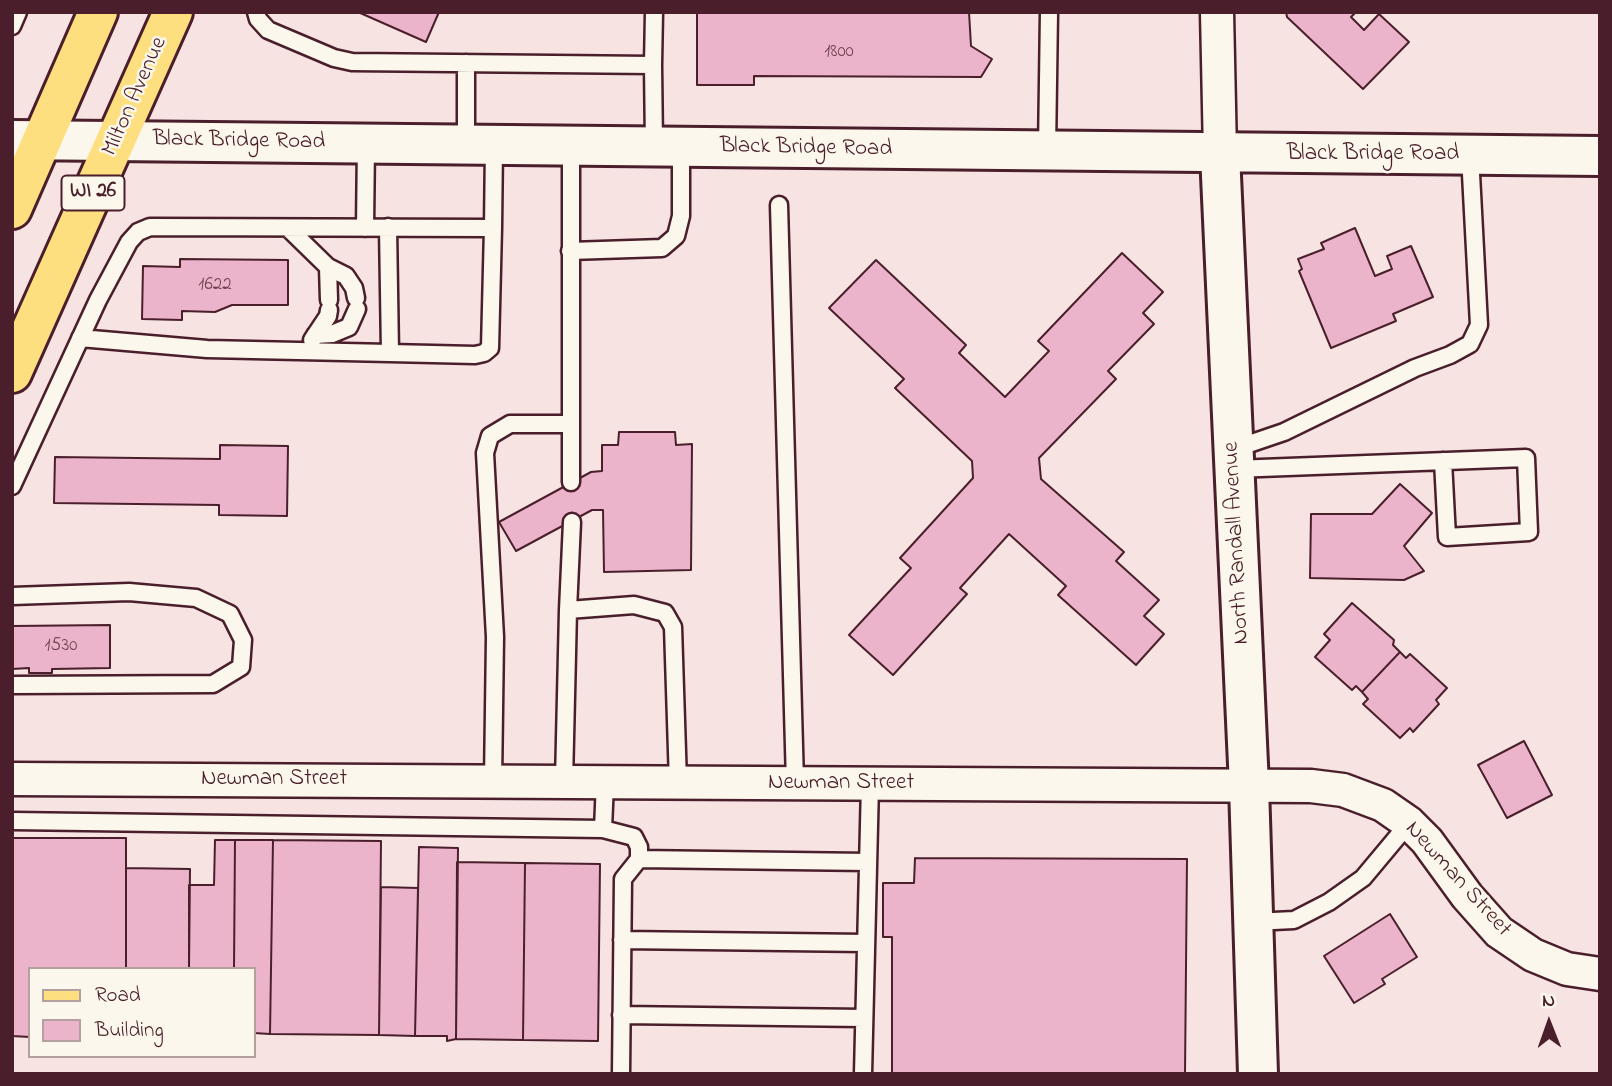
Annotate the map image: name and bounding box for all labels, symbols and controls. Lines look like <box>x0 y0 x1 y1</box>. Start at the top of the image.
street label: Milton Avenue <box>97 33 175 161</box>
house number: 1800 <box>824 42 854 64</box>
street label: Black Bridge Road <box>153 127 325 157</box>
street label: Black Bridge Road <box>720 134 892 164</box>
street label: Black Bridge Road <box>1287 141 1459 169</box>
road number: WI 26 <box>62 176 124 210</box>
house number: 1622 <box>198 275 232 297</box>
street label: North Randall Avenue <box>1219 441 1257 645</box>
house number: 1530 <box>45 636 77 658</box>
street label: Newman Street <box>201 766 347 794</box>
street label: Newman Street <box>768 770 914 798</box>
street label: Newman Street <box>1398 816 1516 944</box>
legend <box>28 967 256 1058</box>
text: Road <box>95 981 141 1011</box>
north arrow <box>1514 988 1584 1058</box>
text: N <box>1542 988 1555 1015</box>
text: Building <box>95 1016 164 1046</box>

